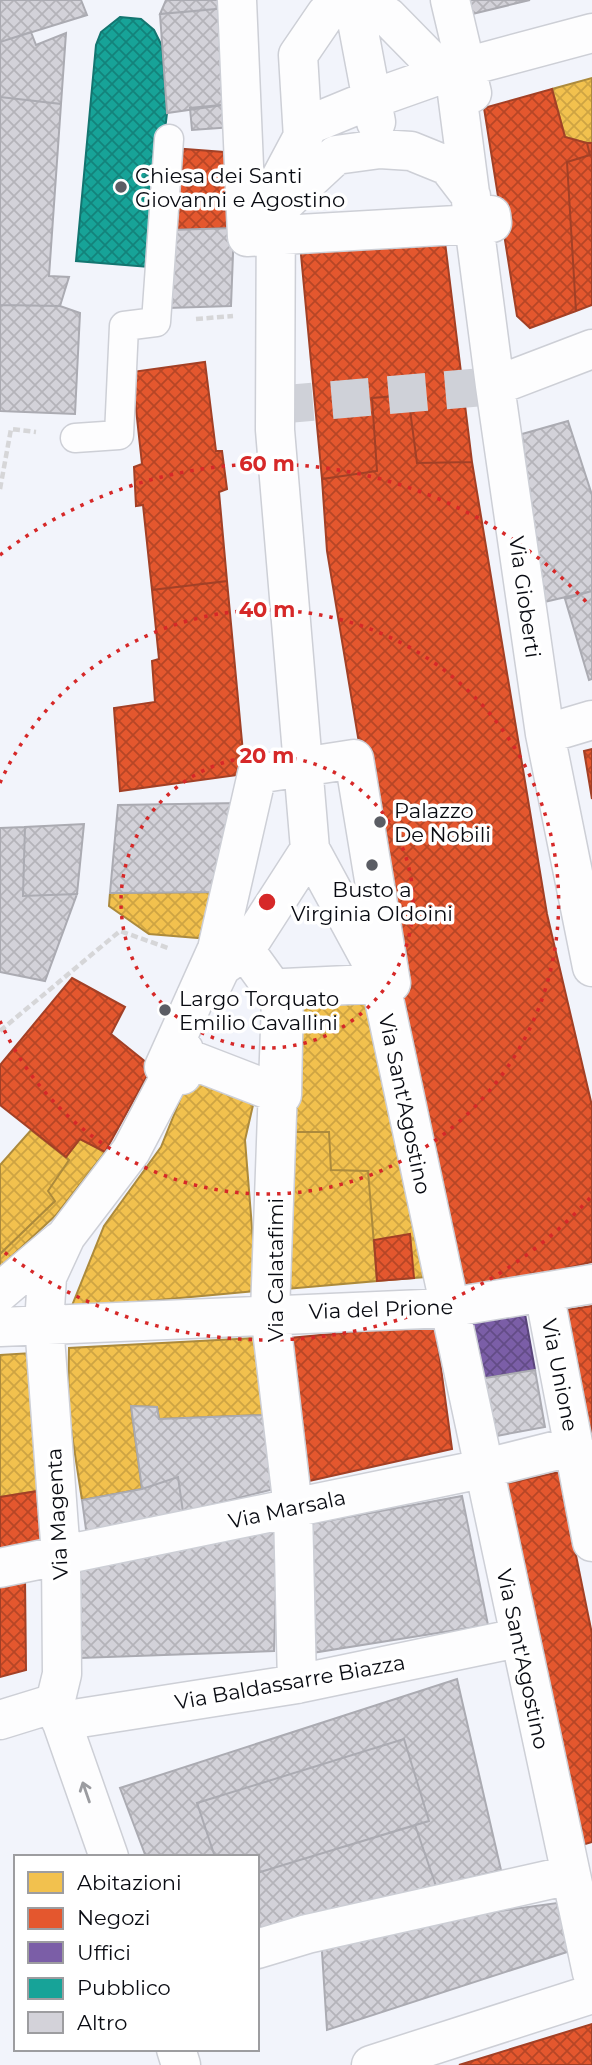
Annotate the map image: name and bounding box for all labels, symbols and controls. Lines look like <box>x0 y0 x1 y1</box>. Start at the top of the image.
place label: Chiesa dei Santi Giovanni e Agostino <box>135 163 345 212</box>
marker: Chiesa dei Santi Giovanni e Agostino <box>113 179 129 195</box>
text: 60 m <box>239 451 295 476</box>
street label: Via Gioberti <box>504 534 546 660</box>
text: 40 m <box>239 597 295 622</box>
text: 20 m <box>240 743 294 768</box>
place label: Palazzo De Nobili <box>394 798 491 847</box>
marker: Palazzo De Nobili <box>372 814 388 830</box>
marker: Busto a Virginia Oldoini <box>364 857 380 873</box>
place label: Busto a Virginia Oldoini <box>291 877 453 926</box>
centre of rings <box>255 890 279 914</box>
place label: Largo Torquato Emilio Cavallini <box>179 986 339 1035</box>
marker: Largo Torquato Emilio Cavallini <box>157 1002 173 1018</box>
street label: Via Sant'Agostino <box>374 1012 436 1196</box>
street label: Via Calatafimi <box>263 1198 288 1342</box>
street label: Via del Prione <box>308 1294 454 1324</box>
street label: Via Unione <box>537 1316 583 1434</box>
street label: Via Magenta <box>41 1447 73 1581</box>
street label: Via Marsala <box>226 1484 348 1534</box>
street label: Via Sant'Agostino <box>492 1567 554 1751</box>
street label: Via Baldassarre Biazza <box>173 1649 407 1715</box>
one-way arrow <box>79 1782 91 1804</box>
legend <box>14 1855 259 2051</box>
text: Abitazioni <box>77 1870 182 1895</box>
text: Negozi <box>77 1905 151 1930</box>
text: Uffici <box>77 1940 131 1965</box>
text: Pubblico <box>77 1975 171 2000</box>
text: Altro <box>77 2010 127 2035</box>

